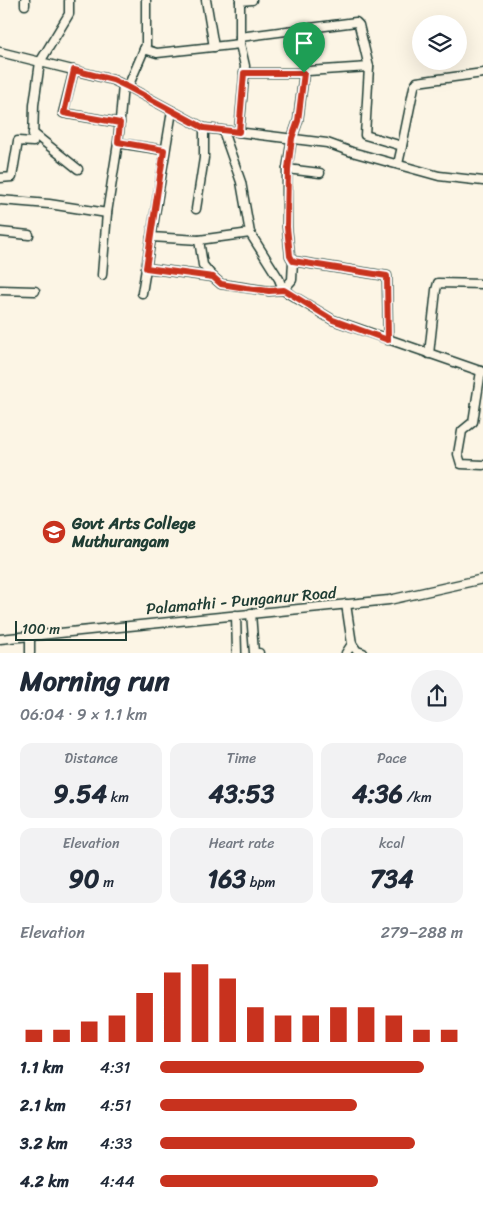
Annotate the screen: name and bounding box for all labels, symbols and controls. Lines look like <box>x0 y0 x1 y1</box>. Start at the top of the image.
map controls <box>412 15 467 70</box>
button: layers <box>412 15 467 70</box>
pin <box>283 22 325 73</box>
icon: arrive <box>290 29 318 57</box>
place label: Govt Arts College Muthurangam <box>71 509 196 556</box>
school or university icon: Govt Arts College Muthurangam <box>41 519 67 545</box>
street label: Palamathi - Punganur Road <box>145 578 339 623</box>
text: 100 m <box>22 617 60 642</box>
scale bar <box>15 618 128 641</box>
text: Morning run <box>20 656 170 705</box>
button: share <box>411 670 463 722</box>
text: 06:04 · 9 × 1.1 km <box>20 700 147 729</box>
text: Distance <box>65 746 118 771</box>
text: Time <box>227 746 256 771</box>
text: Pace <box>377 746 407 771</box>
text: 9.54 <box>53 771 107 816</box>
text: 43:53 <box>209 771 274 816</box>
text: 4:36 <box>352 771 403 816</box>
text: km <box>107 785 129 810</box>
text: /km <box>403 785 432 810</box>
text: Elevation <box>63 831 120 856</box>
text: Heart rate <box>209 831 274 856</box>
text: kcal <box>379 831 405 856</box>
text: 90 <box>68 856 100 901</box>
text: 163 <box>207 856 246 901</box>
text: 734 <box>370 856 414 901</box>
text: m <box>100 870 114 895</box>
text: bpm <box>246 870 276 895</box>
text: Elevation <box>20 918 85 947</box>
text: 279–288 m <box>381 918 463 947</box>
text: 1.1 km <box>20 1053 64 1082</box>
text: 4:31 <box>100 1053 130 1082</box>
text: 2.1 km <box>20 1091 66 1120</box>
text: 4:51 <box>100 1091 131 1120</box>
text: 3.2 km <box>20 1129 68 1158</box>
text: 4:33 <box>100 1129 132 1158</box>
text: 4.2 km <box>20 1167 69 1196</box>
text: 4:44 <box>100 1167 135 1196</box>

